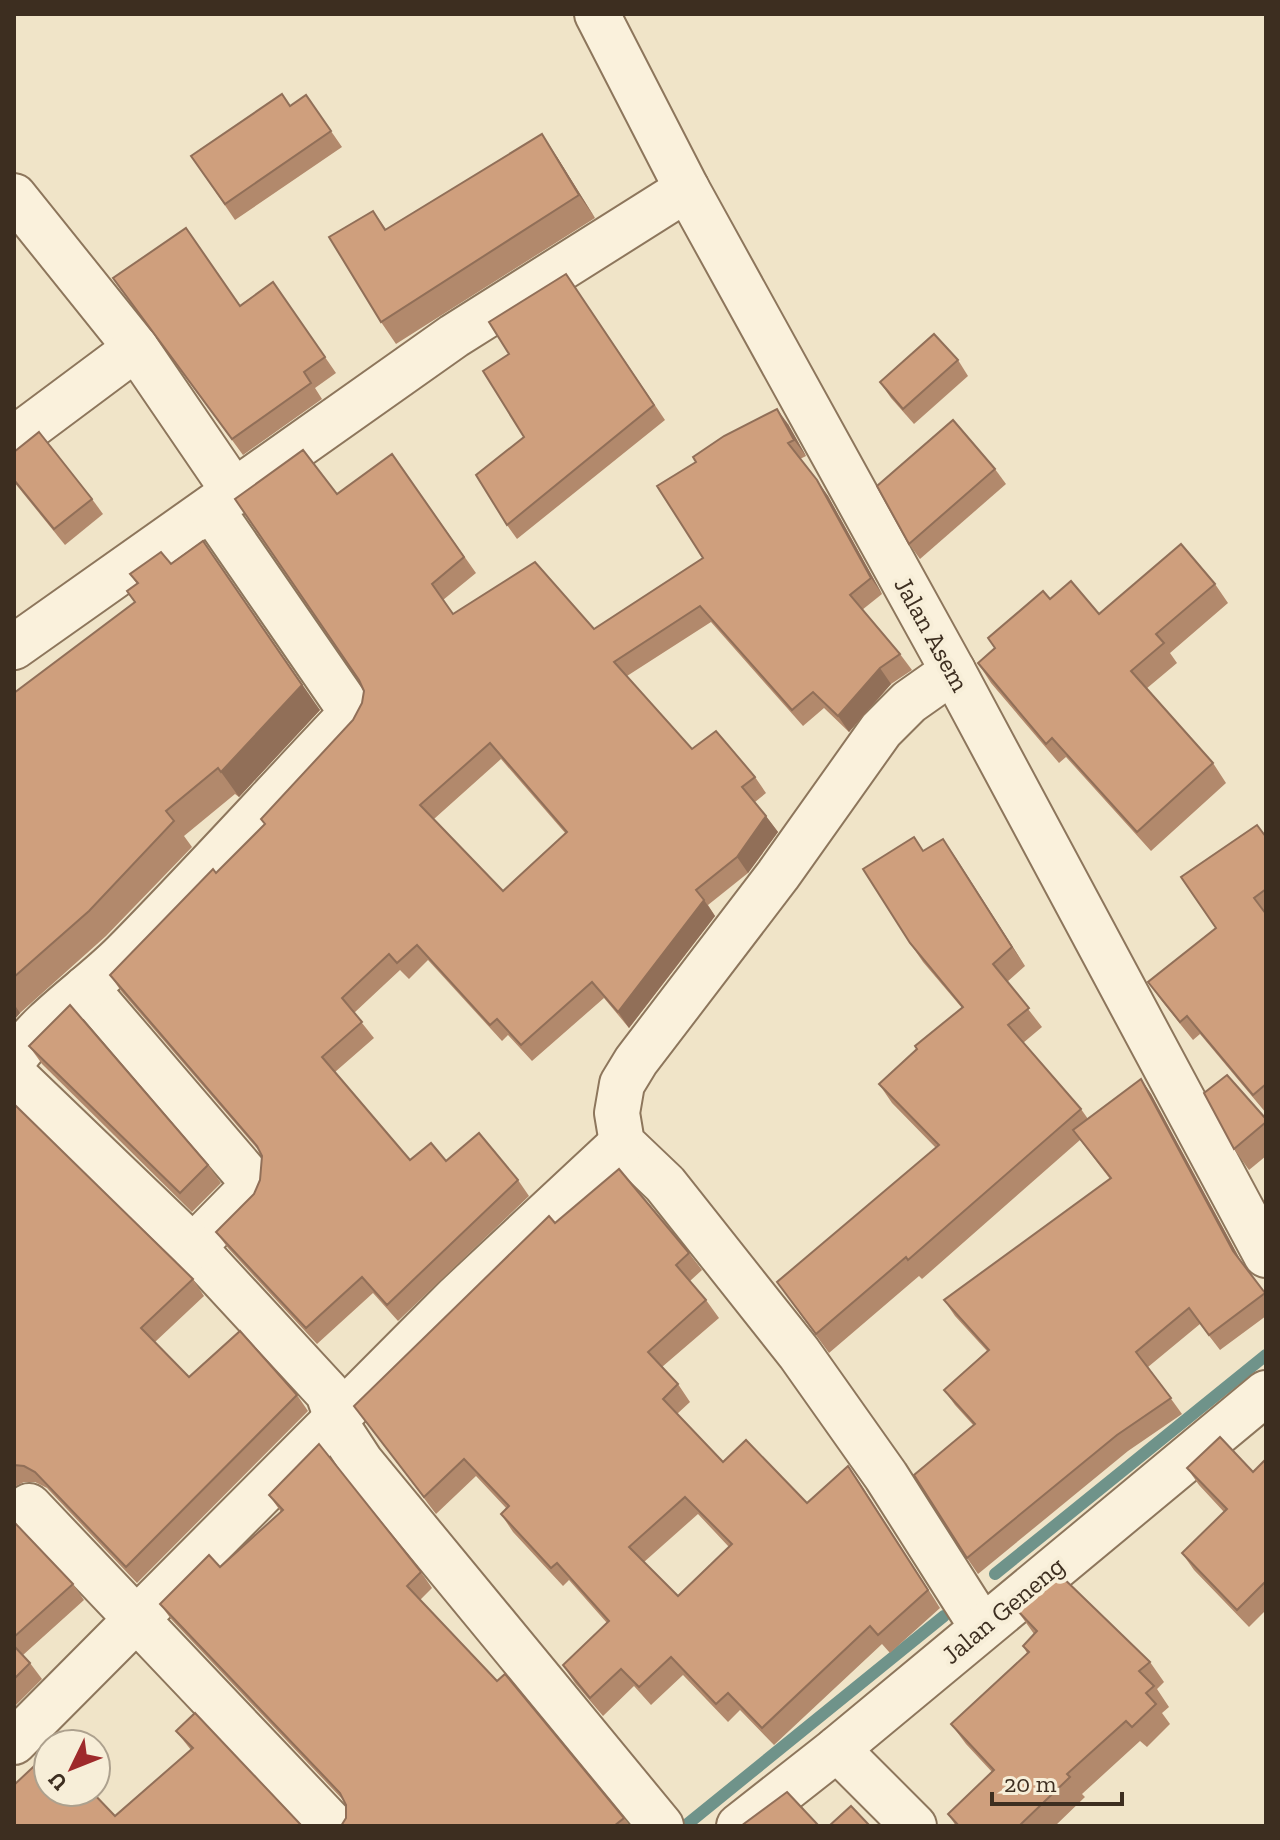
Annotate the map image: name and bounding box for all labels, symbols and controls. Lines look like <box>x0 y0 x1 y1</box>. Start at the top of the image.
street label: Jalan Asem <box>887 571 977 697</box>
street label: Jalan Geneng <box>935 1549 1071 1671</box>
north arrow <box>32 1728 112 1808</box>
scale bar <box>992 1756 1122 1806</box>
text: U <box>42 1766 73 1796</box>
text: 20 m <box>1004 1769 1057 1798</box>

